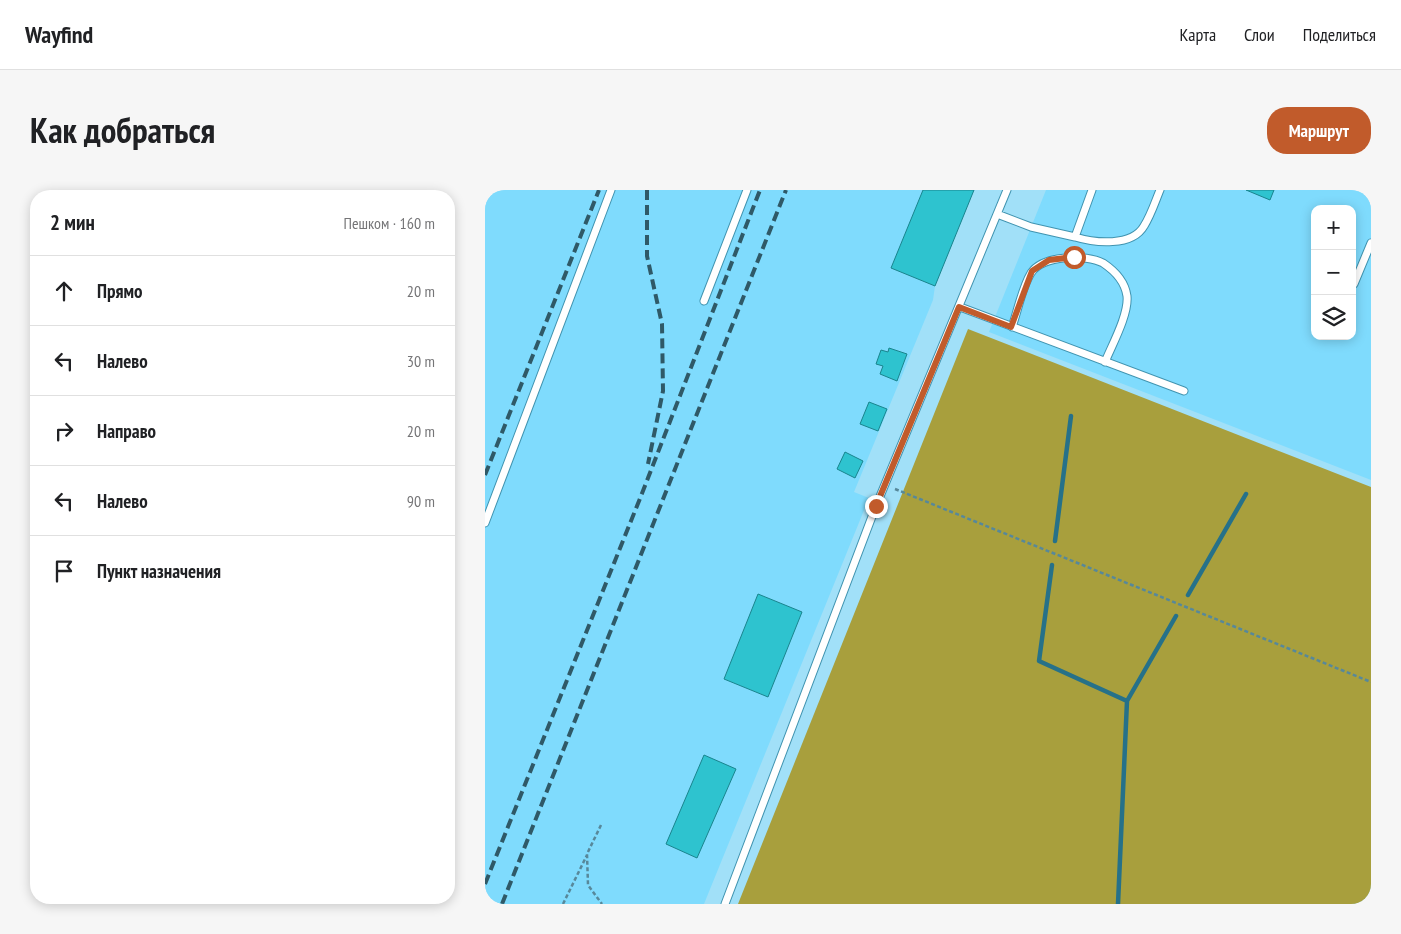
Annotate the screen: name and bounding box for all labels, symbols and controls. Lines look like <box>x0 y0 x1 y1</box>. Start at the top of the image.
text: Wayfind <box>25 19 93 50</box>
text: Карта <box>1179 23 1216 46</box>
text: Слои <box>1244 23 1275 46</box>
text: Поделиться <box>1303 23 1376 46</box>
text: Как добраться <box>30 107 215 153</box>
button: Маршрут <box>1267 107 1371 154</box>
map controls <box>1311 205 1356 340</box>
button: + <box>1311 205 1356 250</box>
text: 2 мин <box>50 209 95 236</box>
text: Пешком · 160 m <box>344 213 435 233</box>
route start <box>1063 246 1086 269</box>
button: − <box>1311 250 1356 295</box>
icon: ahead <box>50 277 78 305</box>
text: Прямо <box>97 279 142 303</box>
text: 20 m <box>407 281 435 301</box>
button: layers <box>1311 295 1356 340</box>
icon: left <box>50 347 78 375</box>
text: Налево <box>97 349 148 373</box>
text: 30 m <box>407 351 435 371</box>
icon: right <box>50 417 78 445</box>
text: Направо <box>97 419 156 443</box>
text: 20 m <box>407 421 435 441</box>
icon: left <box>50 487 78 515</box>
text: Налево <box>97 489 148 513</box>
text: 90 m <box>407 491 435 511</box>
route end <box>865 495 888 518</box>
icon: arrive <box>50 557 78 585</box>
text: Пункт назначения <box>97 559 221 583</box>

